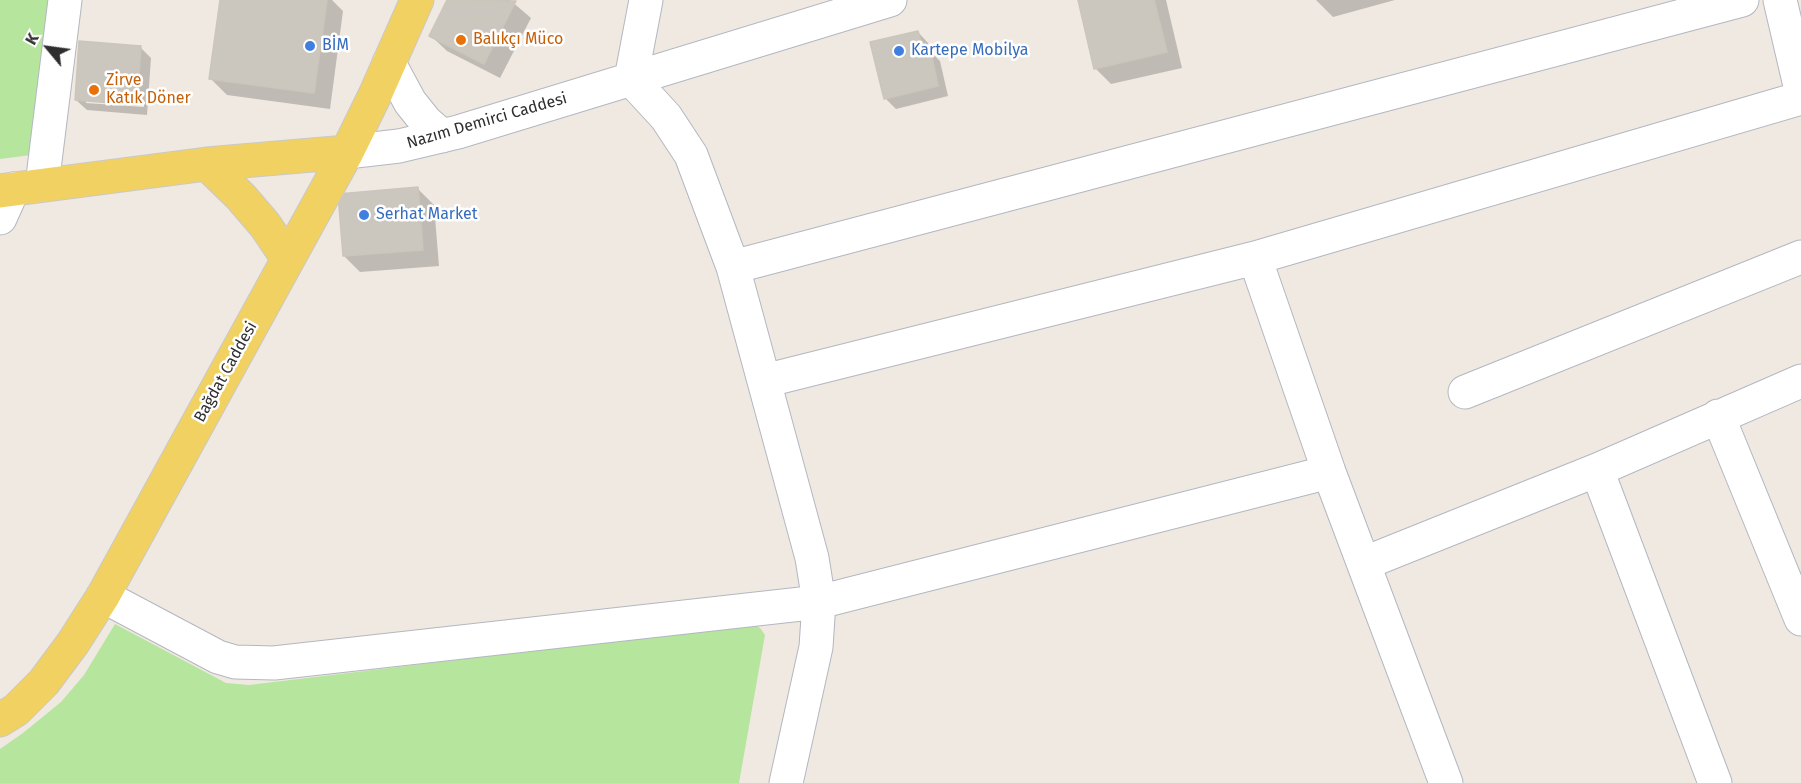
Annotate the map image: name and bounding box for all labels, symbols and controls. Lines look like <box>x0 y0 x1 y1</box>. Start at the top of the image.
north arrow <box>18 18 78 78</box>
text: K <box>21 30 43 48</box>
place label: Balıkçı Müco <box>473 30 563 50</box>
marker: Balıkçı Müco <box>454 33 468 47</box>
place label: BİM <box>322 36 349 56</box>
marker: BİM <box>303 39 317 53</box>
place label: Kartepe Mobilya <box>911 41 1029 61</box>
marker: Kartepe Mobilya <box>892 44 906 58</box>
place label: Zirve Katık Döner <box>106 71 191 109</box>
marker: Zirve Katık Döner <box>87 83 101 97</box>
street label: Nazım Demirci Caddesi <box>405 89 569 153</box>
place label: Serhat Market <box>376 205 478 225</box>
marker: Serhat Market <box>357 208 371 222</box>
street label: Bağdat Caddesi <box>190 318 262 426</box>

